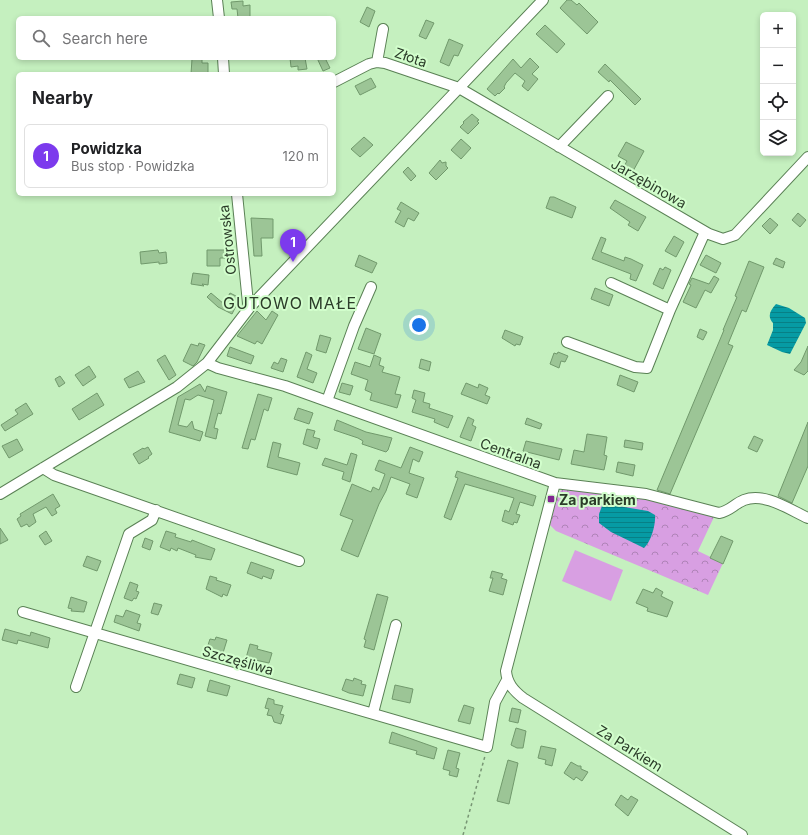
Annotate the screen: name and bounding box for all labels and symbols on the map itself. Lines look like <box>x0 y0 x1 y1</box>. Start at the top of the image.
street label: Złota <box>393 44 429 70</box>
street label: Jarzębinowa <box>608 155 690 211</box>
street label: Ostrowska <box>215 204 239 276</box>
pin: 1 <box>280 229 306 262</box>
district label: GUTOWO MAŁE <box>223 293 357 313</box>
your location <box>409 315 429 335</box>
street label: Centralna <box>478 434 544 472</box>
place label: Za parkiem <box>559 491 636 508</box>
marker: Za parkiem <box>546 494 556 504</box>
street label: Szczęśliwa <box>200 642 276 678</box>
street label: Za Parkiem <box>594 721 666 775</box>

